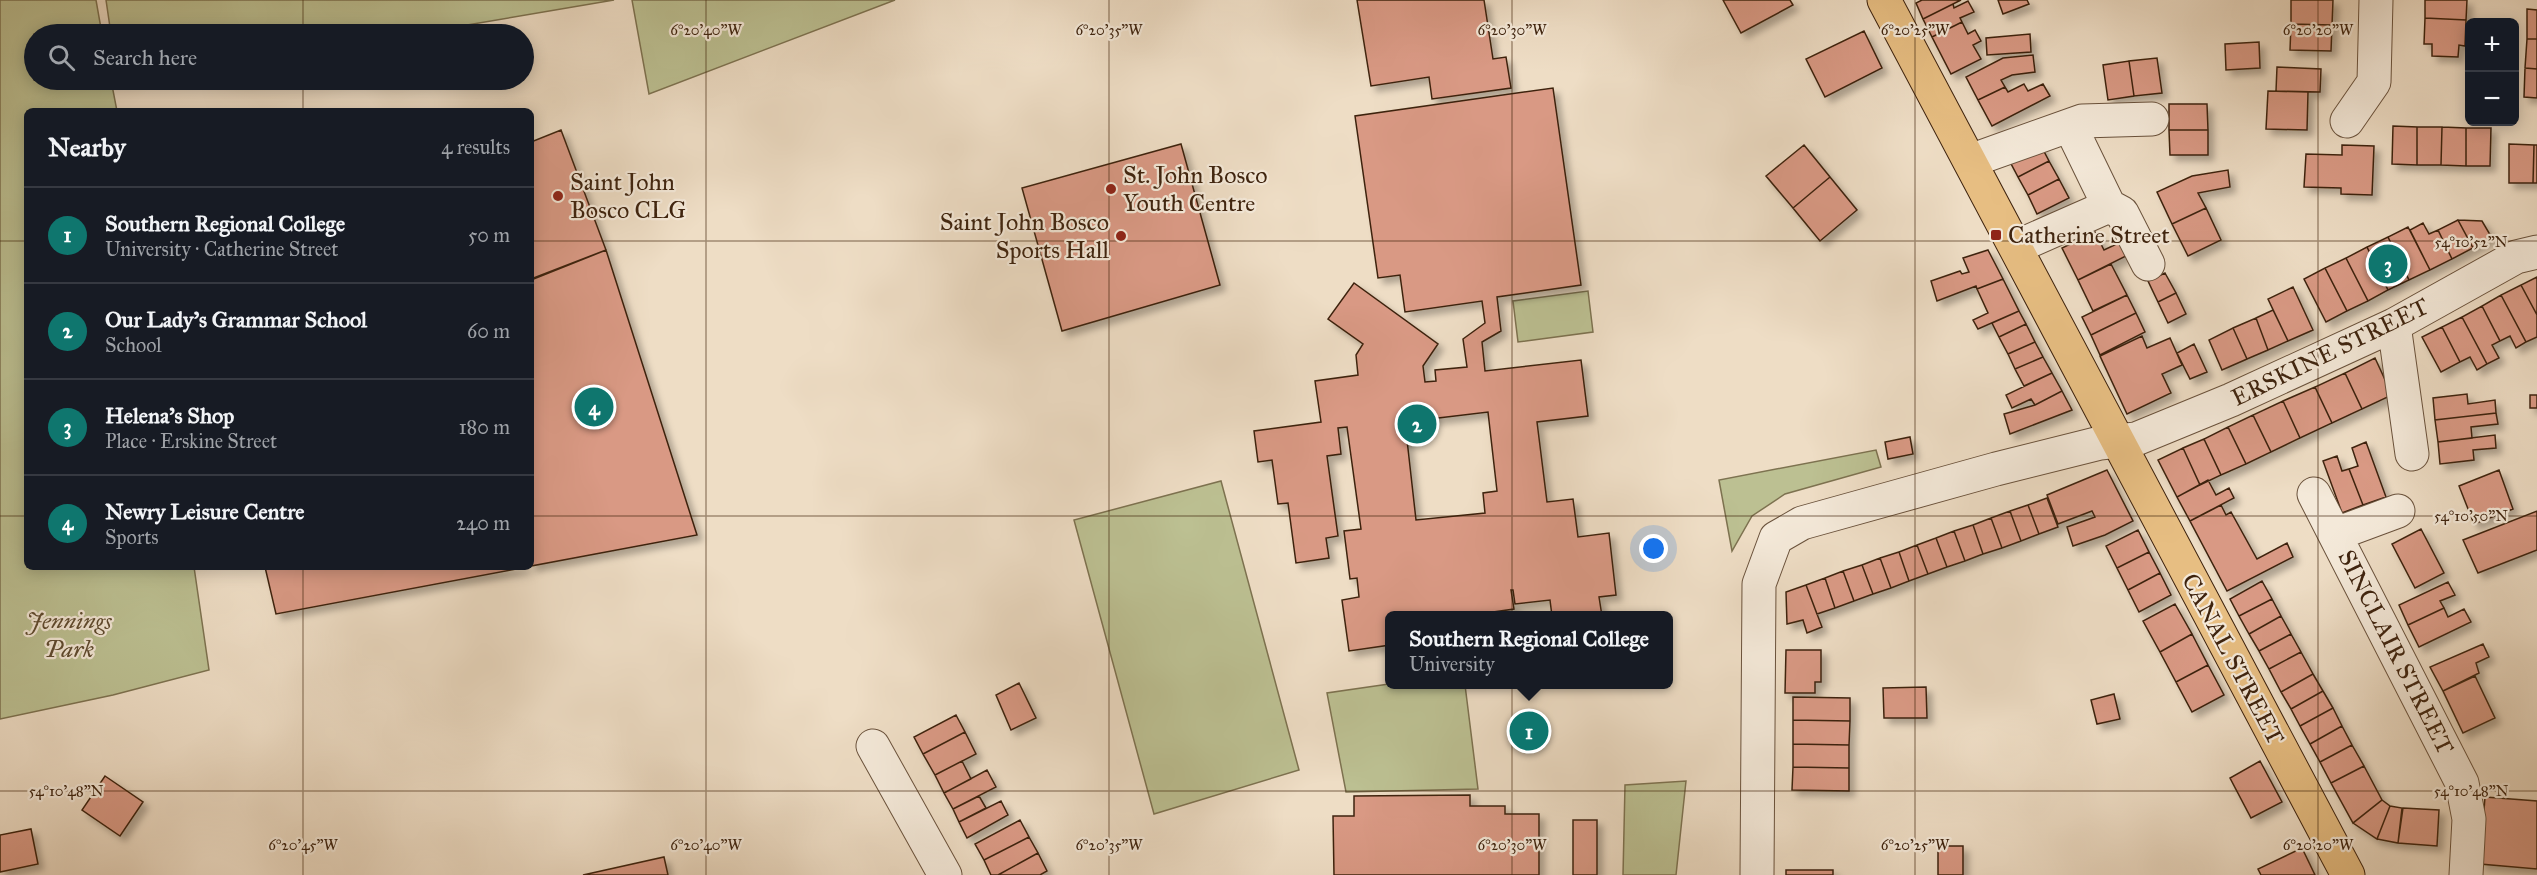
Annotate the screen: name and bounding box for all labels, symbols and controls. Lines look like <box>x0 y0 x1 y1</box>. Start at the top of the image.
map controls <box>2465 18 2519 126</box>
button: + <box>2465 18 2519 72</box>
text: 6°20'40"W <box>670 21 742 39</box>
text: 6°20'35"W <box>1075 21 1143 39</box>
text: 6°20'30"W <box>1478 21 1547 39</box>
text: 6°20'25"W <box>1881 21 1950 39</box>
text: 6°20'20"W <box>2283 21 2354 39</box>
search box <box>24 24 534 90</box>
icon: search <box>45 41 78 74</box>
text: Search here <box>93 44 197 71</box>
button: − <box>2465 72 2519 126</box>
text: Nearby <box>48 131 126 163</box>
text: 4 results <box>441 135 510 159</box>
place label: St. John Bosco Youth Centre <box>1123 160 1268 218</box>
place label: Saint John Bosco CLG <box>570 167 686 225</box>
marker: St. John Bosco Youth Centre <box>1104 182 1118 196</box>
marker: Saint John Bosco CLG <box>551 189 565 203</box>
place label: Saint John Bosco Sports Hall <box>940 207 1110 265</box>
text: Southern Regional College <box>105 210 345 237</box>
place label: Catherine Street <box>2008 220 2170 250</box>
text: 1 <box>64 223 71 247</box>
text: 50 m <box>468 223 510 247</box>
marker: Catherine Street <box>1989 228 2003 242</box>
marker: Saint John Bosco Sports Hall <box>1114 229 1128 243</box>
text: 54°10'52"N <box>2435 233 2508 251</box>
text: University · Catherine Street <box>105 237 338 261</box>
pin: 3 <box>2368 242 2408 286</box>
street label: ERSKINE STREET <box>2226 291 2434 413</box>
text: Our Lady's Grammar School <box>105 306 367 333</box>
text: 2 <box>63 319 72 343</box>
text: 60 m <box>467 319 510 343</box>
text: School <box>105 333 162 357</box>
pin: 4 <box>574 384 614 430</box>
text: Helena's Shop <box>105 402 234 429</box>
pin: 2 <box>1398 402 1436 446</box>
text: 3 <box>64 415 72 439</box>
text: 180 m <box>459 415 510 439</box>
text: Place · Erskine Street <box>105 429 277 453</box>
text: Newry Leisure Centre <box>105 498 304 525</box>
text: 54°10'50"N <box>2434 507 2508 525</box>
text: 4 <box>62 511 73 535</box>
text: 240 m <box>456 511 510 535</box>
text: Sports <box>105 525 159 549</box>
your location <box>1639 534 1668 563</box>
street label: SINCLAIR STREET <box>2331 545 2461 759</box>
street label: CANAL STREET <box>2175 568 2291 750</box>
park label: Jennings Park <box>24 606 113 664</box>
popup <box>1385 611 1673 689</box>
text: Southern Regional College <box>1409 625 1649 652</box>
text: University <box>1409 652 1495 676</box>
pin: 1 <box>1510 708 1549 754</box>
text: 54°10'48"N <box>29 782 104 800</box>
text: 54°10'48"N <box>2434 782 2509 800</box>
text: 6°20'45"W <box>268 836 339 854</box>
text: 6°20'40"W <box>670 836 742 854</box>
text: 6°20'35"W <box>1075 836 1143 854</box>
text: 6°20'30"W <box>1478 836 1547 854</box>
text: 6°20'25"W <box>1881 836 1950 854</box>
text: 6°20'20"W <box>2283 836 2354 854</box>

